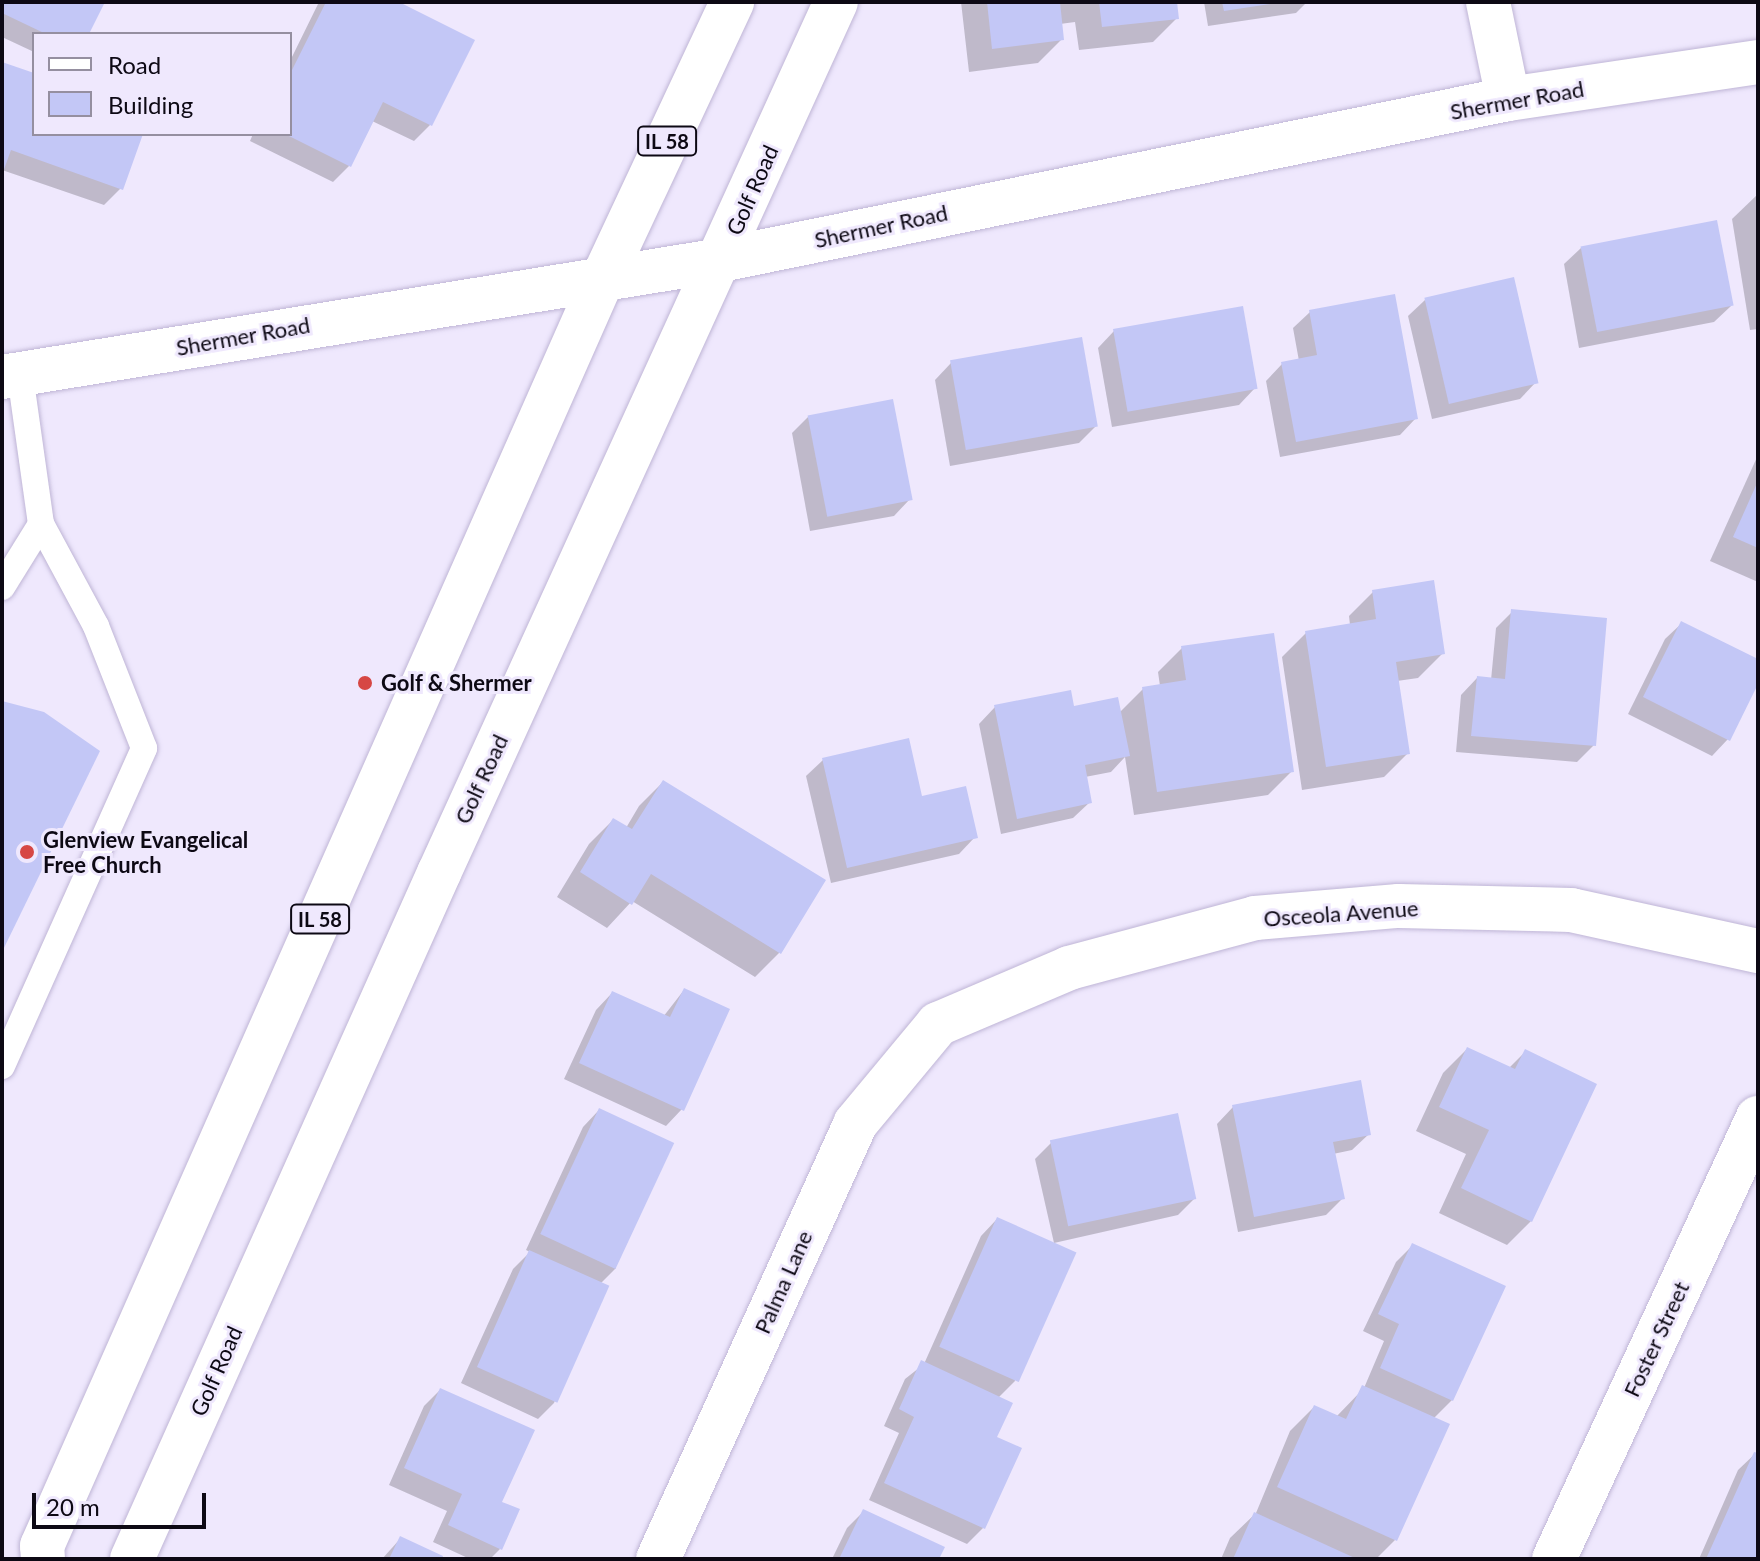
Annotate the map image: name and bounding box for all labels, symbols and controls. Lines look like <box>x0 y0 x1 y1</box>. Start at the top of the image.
legend <box>32 32 292 136</box>
text: Road <box>108 50 161 79</box>
street label: Shermer Road <box>1448 75 1586 125</box>
text: Building <box>108 90 193 119</box>
road number: IL 58 <box>635 125 699 157</box>
street label: Golf Road <box>720 141 784 239</box>
street label: Shermer Road <box>812 199 950 253</box>
street label: Shermer Road <box>174 311 312 361</box>
place label: Golf & Shermer <box>381 670 532 696</box>
marker: Golf & Shermer <box>356 674 374 692</box>
street label: Golf Road <box>449 730 513 828</box>
place label: Glenview Evangelical Free Church <box>43 826 249 878</box>
marker: Glenview Evangelical Free Church <box>18 843 36 861</box>
street label: Osceola Avenue <box>1262 894 1420 932</box>
road number: IL 58 <box>288 903 352 935</box>
street label: Palma Lane <box>749 1226 817 1338</box>
street label: Foster Street <box>1618 1277 1694 1401</box>
street label: Golf Road <box>184 1322 248 1420</box>
scale bar <box>36 1477 210 1527</box>
text: 20 m <box>46 1492 100 1521</box>

